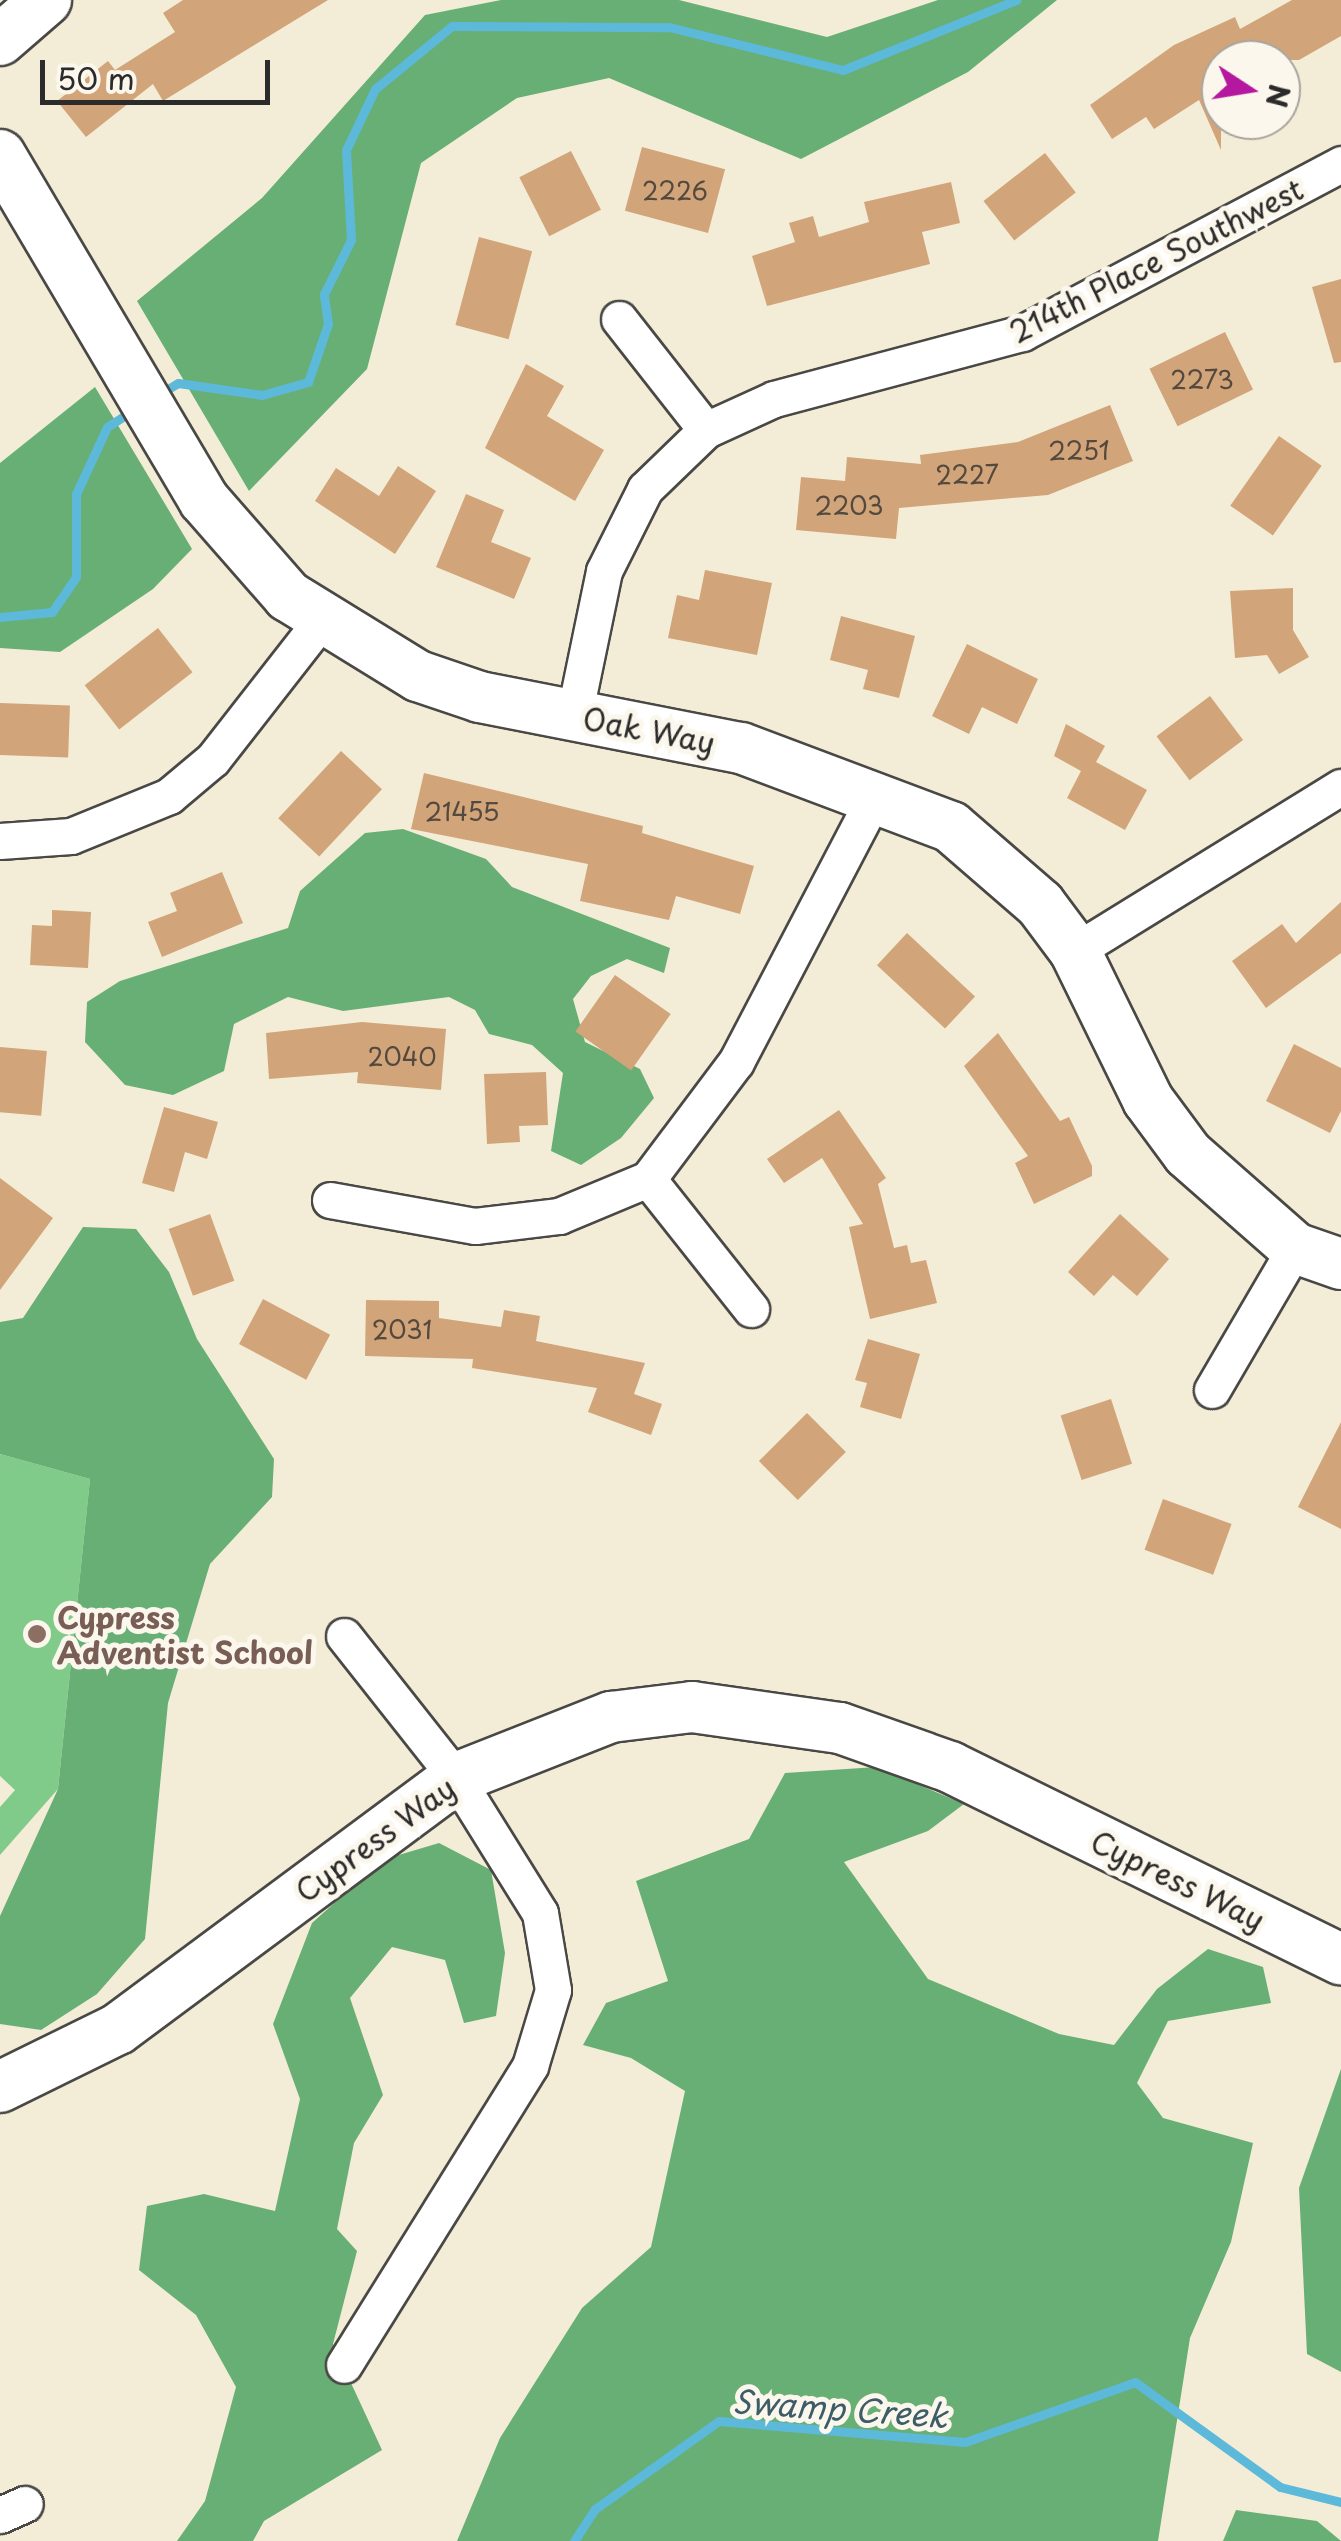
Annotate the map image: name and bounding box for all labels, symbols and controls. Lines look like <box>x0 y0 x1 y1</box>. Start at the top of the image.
scale bar <box>45 40 275 102</box>
north arrow <box>1201 40 1301 140</box>
text: 50 m <box>57 55 135 100</box>
text: N <box>1256 81 1302 111</box>
street label: 214th Place Southwest <box>1002 170 1310 350</box>
house number: 2226 <box>642 175 708 205</box>
house number: 2273 <box>1170 364 1234 394</box>
house number: 2251 <box>1048 435 1110 465</box>
house number: 2227 <box>935 459 999 489</box>
house number: 2203 <box>814 490 884 520</box>
street label: Oak Way <box>579 699 719 761</box>
house number: 21455 <box>424 796 500 826</box>
house number: 2040 <box>367 1041 437 1071</box>
house number: 2031 <box>372 1314 432 1344</box>
place label: Cypress Adventist School <box>57 1599 313 1670</box>
marker: Cypress Adventist School <box>26 1623 48 1645</box>
street label: Cypress Way <box>288 1769 462 1909</box>
street label: Cypress Way <box>1085 1822 1271 1938</box>
water label: Swamp Creek <box>731 2381 949 2435</box>

